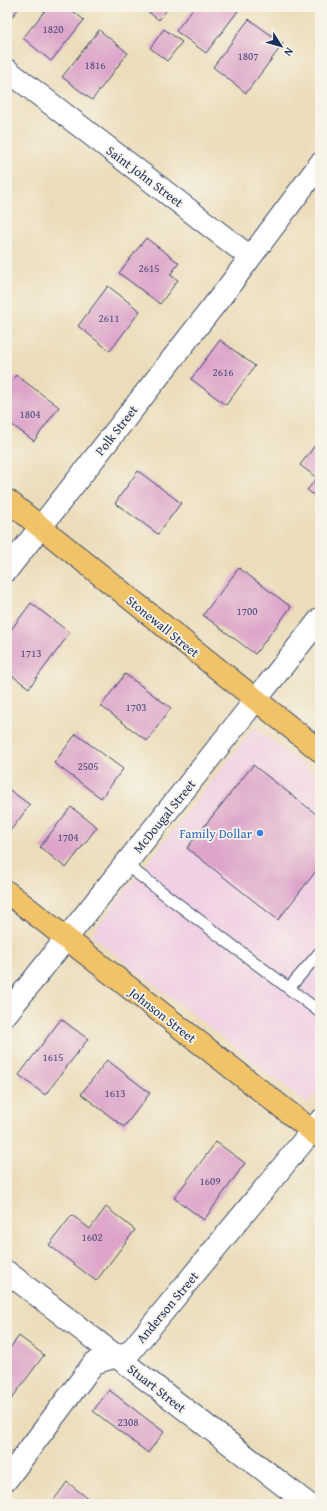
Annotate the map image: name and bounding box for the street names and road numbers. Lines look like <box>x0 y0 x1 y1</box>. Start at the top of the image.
street label: Saint John Street <box>102 141 187 212</box>
street label: Polk Street <box>91 401 142 460</box>
street label: Stonewall Street <box>122 591 204 662</box>
street label: McDougal Street <box>129 775 200 857</box>
street label: Johnson Street <box>124 982 200 1048</box>
street label: Anderson Street <box>132 1267 203 1347</box>
street label: Stuart Street <box>123 1359 190 1418</box>

